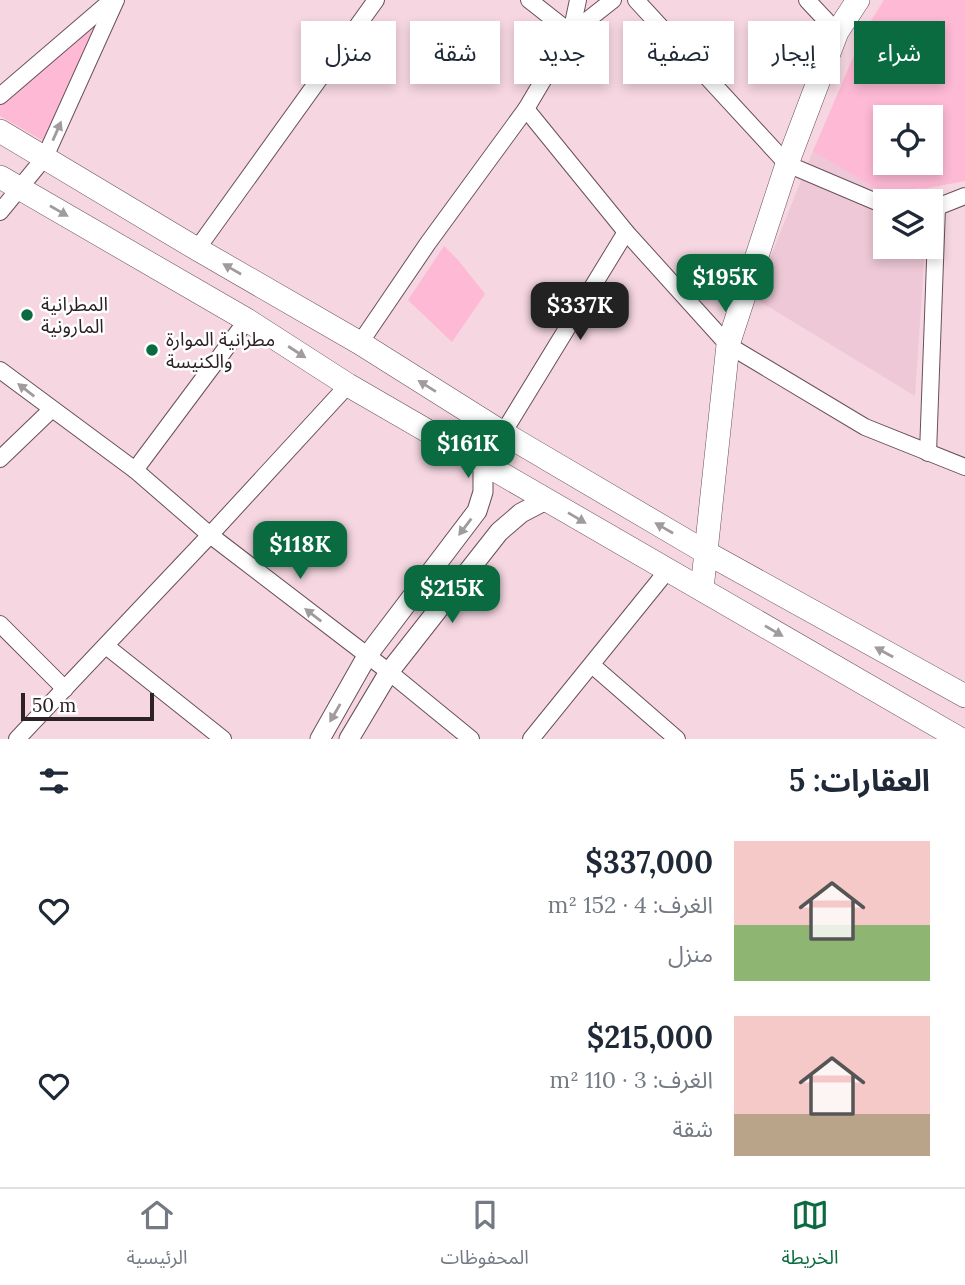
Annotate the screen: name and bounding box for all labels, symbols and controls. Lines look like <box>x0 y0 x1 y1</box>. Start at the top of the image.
chip: منزل <box>301 21 396 84</box>
chip: شقة <box>410 21 500 84</box>
chip: جديد <box>514 21 609 84</box>
chip: تصفية <box>623 21 734 84</box>
chip: إيجار <box>748 21 840 84</box>
chip: شراء <box>854 21 945 84</box>
map controls <box>873 105 943 259</box>
button: locate <box>873 105 943 175</box>
one-way arrow <box>52 121 63 142</box>
button: layers <box>873 189 943 259</box>
one-way arrow <box>50 205 69 217</box>
pin: $195K <box>676 254 774 314</box>
text: $195K <box>693 262 757 291</box>
one-way arrow <box>222 263 241 275</box>
pin: $337K <box>531 282 629 342</box>
text: $337K <box>547 290 613 319</box>
place label: المطرانية المارونية <box>41 292 108 338</box>
marker: المطرانية المارونية <box>19 307 35 323</box>
place label: مطرانية الموارة والكنيسة <box>166 327 275 373</box>
marker: مطرانية الموارة والكنيسة <box>144 342 160 358</box>
one-way arrow <box>287 346 307 359</box>
one-way arrow <box>418 379 437 392</box>
one-way arrow <box>17 382 35 397</box>
pin: $161K <box>419 420 517 480</box>
text: $161K <box>437 428 499 457</box>
one-way arrow <box>567 512 586 524</box>
one-way arrow <box>458 517 472 536</box>
pin: $118K <box>251 522 349 581</box>
one-way arrow <box>655 522 674 534</box>
text: $118K <box>269 529 331 558</box>
pin: $215K <box>403 566 501 625</box>
text: $215K <box>420 573 484 602</box>
one-way arrow <box>305 607 323 622</box>
one-way arrow <box>765 625 784 637</box>
one-way arrow <box>874 646 893 658</box>
scale bar <box>21 690 154 722</box>
text: 50 m <box>32 693 76 717</box>
one-way arrow <box>329 703 341 722</box>
text: العقارات: 5 <box>789 761 930 799</box>
icon: filters <box>35 762 73 800</box>
text: $337,000 <box>585 843 713 881</box>
icon: home <box>790 869 874 953</box>
text: الغرف: 4 · 152 m² <box>548 890 713 919</box>
icon: heart <box>35 892 73 930</box>
text: منزل <box>668 939 713 968</box>
text: $215,000 <box>587 1018 713 1056</box>
icon: home <box>790 1044 874 1128</box>
text: الغرف: 3 · 110 m² <box>550 1065 713 1094</box>
icon: heart <box>35 1067 73 1105</box>
text: شقة <box>672 1114 713 1143</box>
tab: الرئيسية <box>126 1196 188 1278</box>
tab: المحفوظات <box>441 1196 529 1278</box>
tab: الخريطة <box>782 1196 839 1278</box>

